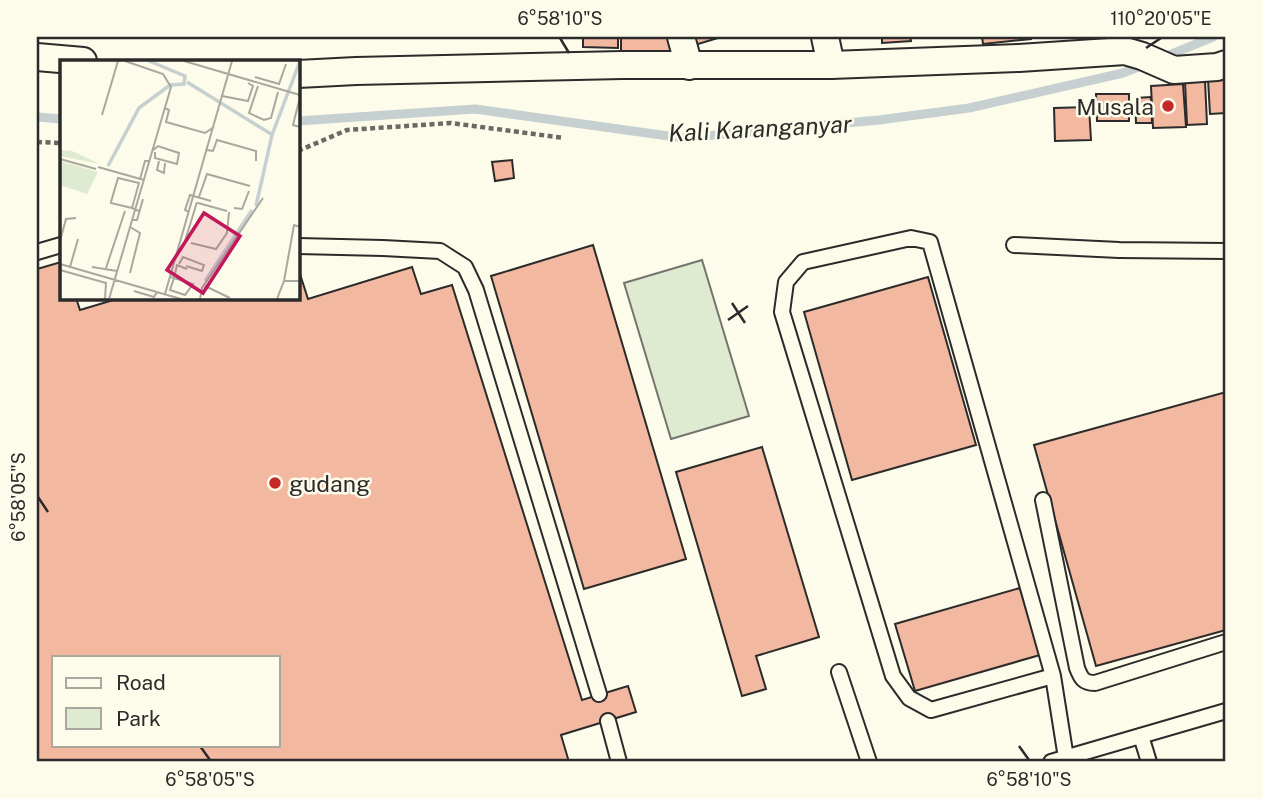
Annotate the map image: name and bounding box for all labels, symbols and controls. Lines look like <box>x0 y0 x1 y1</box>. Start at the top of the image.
text: 6°58'10"S <box>517 8 603 29</box>
text: 110°20'05"E <box>1110 8 1212 29</box>
inset map <box>60 60 299 299</box>
place label: Musala <box>1076 93 1154 120</box>
marker: Musala <box>1160 98 1176 114</box>
water label: Kali Karanganyar <box>668 109 853 147</box>
text: 6°58'05"S <box>8 452 29 542</box>
place label: gudang <box>289 470 370 497</box>
marker: gudang <box>267 475 283 491</box>
legend <box>52 656 280 746</box>
text: Road <box>116 670 166 695</box>
text: Park <box>116 706 161 731</box>
text: 6°58'05"S <box>165 769 255 790</box>
text: 6°58'10"S <box>986 769 1072 790</box>

